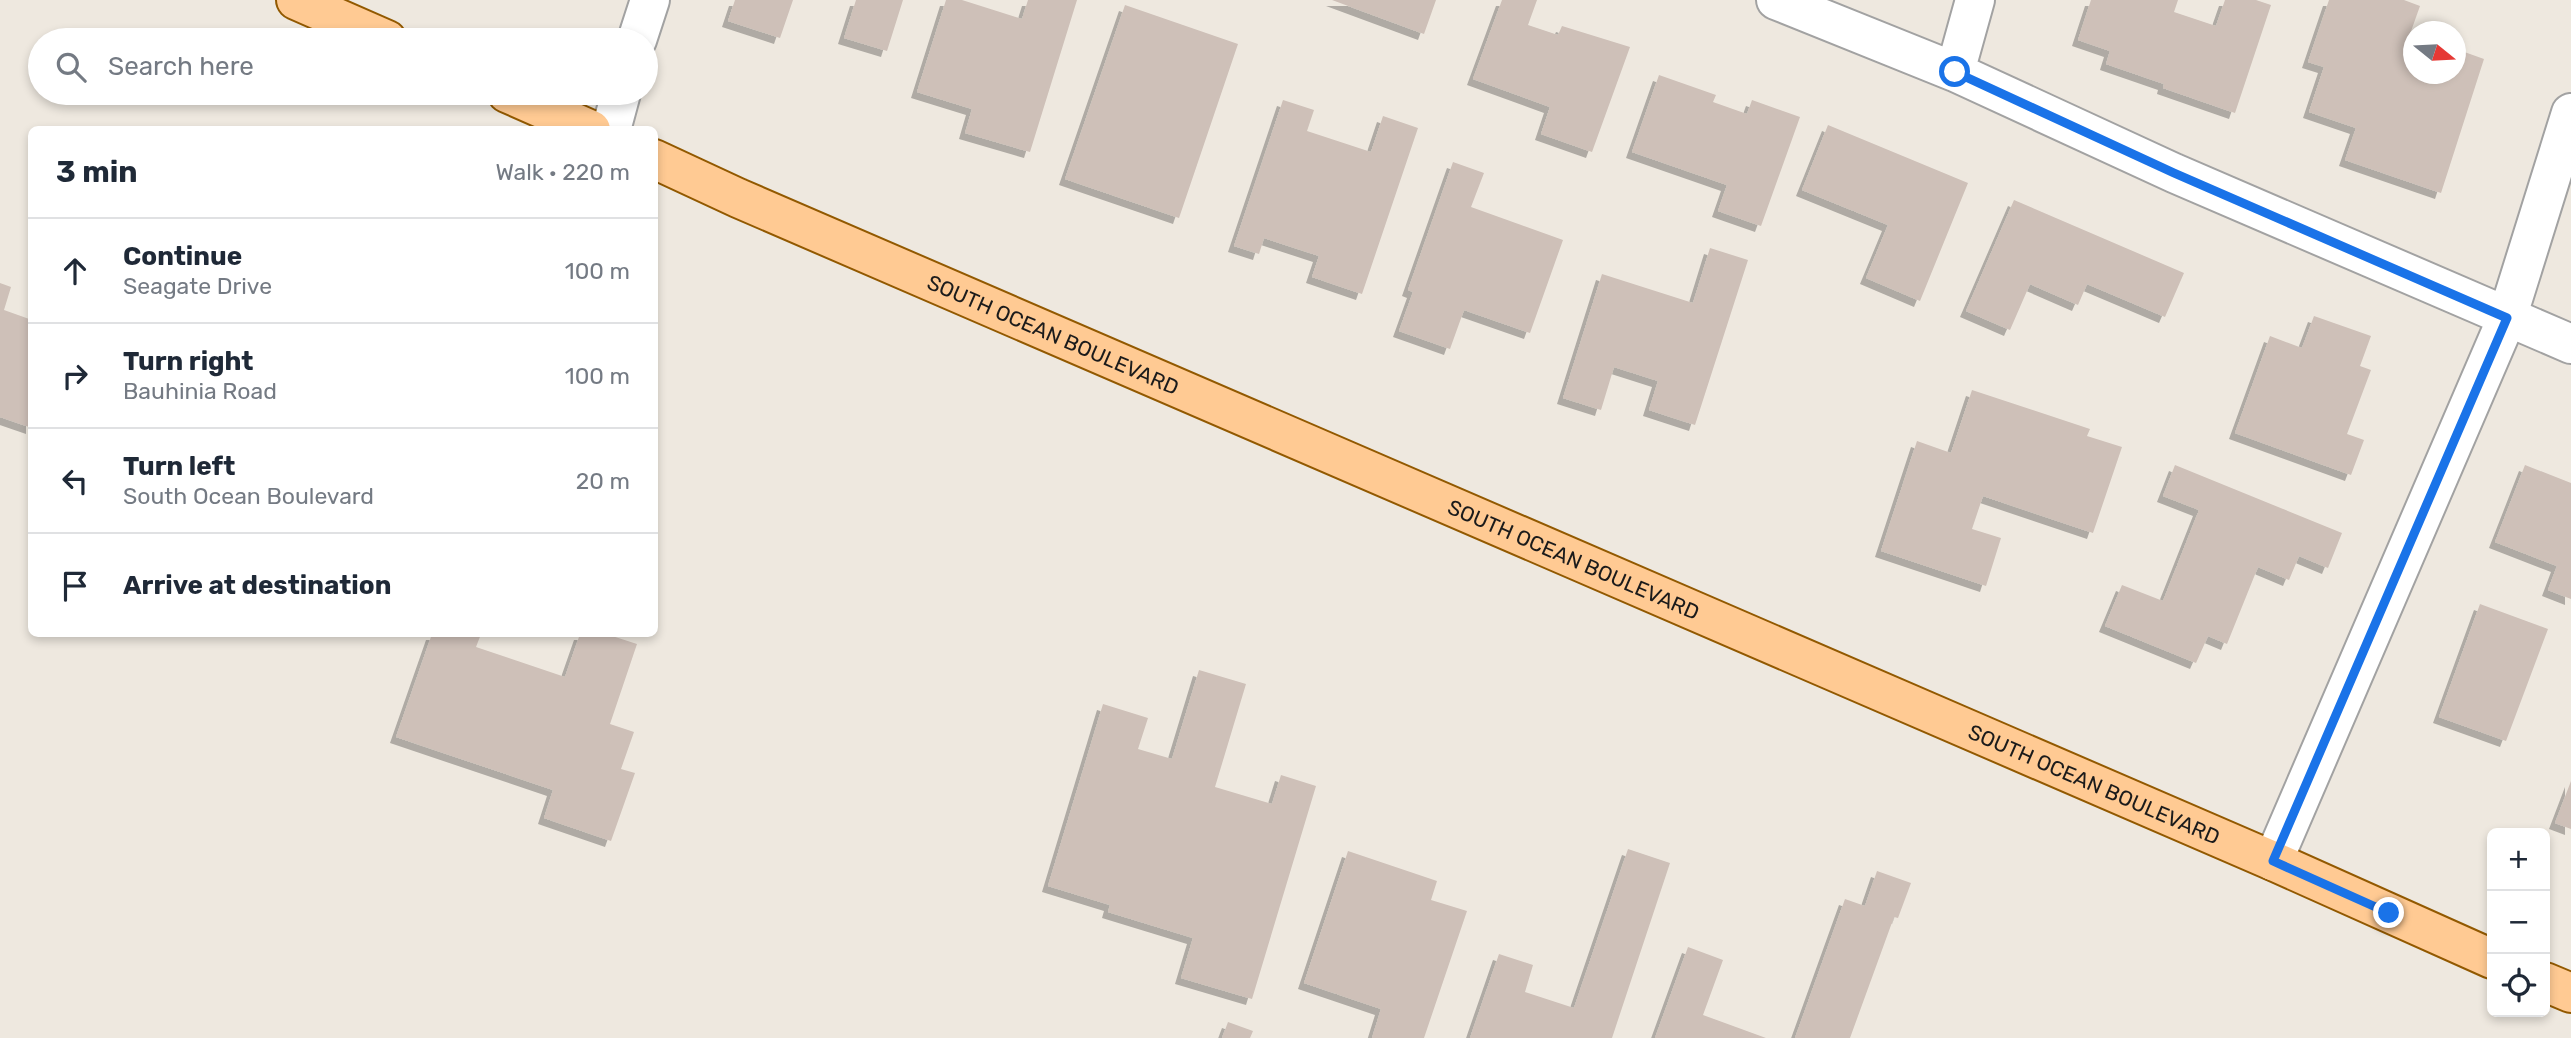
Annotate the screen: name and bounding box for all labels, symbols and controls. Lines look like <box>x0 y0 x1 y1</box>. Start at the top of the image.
north arrow <box>2403 21 2466 84</box>
search box <box>28 28 658 105</box>
icon: search <box>52 48 90 86</box>
text: Search here <box>108 51 254 82</box>
route start <box>1939 56 1970 87</box>
text: 3 min <box>56 154 138 190</box>
text: Walk · 220 m <box>496 158 630 186</box>
text: Continue <box>123 241 242 272</box>
icon: ahead <box>56 252 94 290</box>
text: 100 m <box>565 257 630 285</box>
street label: SOUTH OCEAN BOULEVARD <box>924 269 1183 399</box>
text: Seagate Drive <box>123 272 272 300</box>
text: Turn right <box>123 346 253 377</box>
icon: right <box>56 357 94 395</box>
text: 100 m <box>565 362 630 390</box>
text: Bauhinia Road <box>123 377 277 405</box>
text: Turn left <box>123 451 235 482</box>
icon: left <box>56 462 94 500</box>
text: 20 m <box>576 467 630 495</box>
text: South Ocean Boulevard <box>123 482 374 510</box>
street label: SOUTH OCEAN BOULEVARD <box>1444 494 1703 624</box>
icon: arrive <box>56 567 94 605</box>
text: Arrive at destination <box>123 570 391 601</box>
street label: SOUTH OCEAN BOULEVARD <box>1965 718 2224 849</box>
map controls <box>2487 828 2550 1017</box>
button: + <box>2487 828 2550 891</box>
button: − <box>2487 891 2550 954</box>
route end <box>2373 897 2404 928</box>
button: locate <box>2487 954 2550 1017</box>

